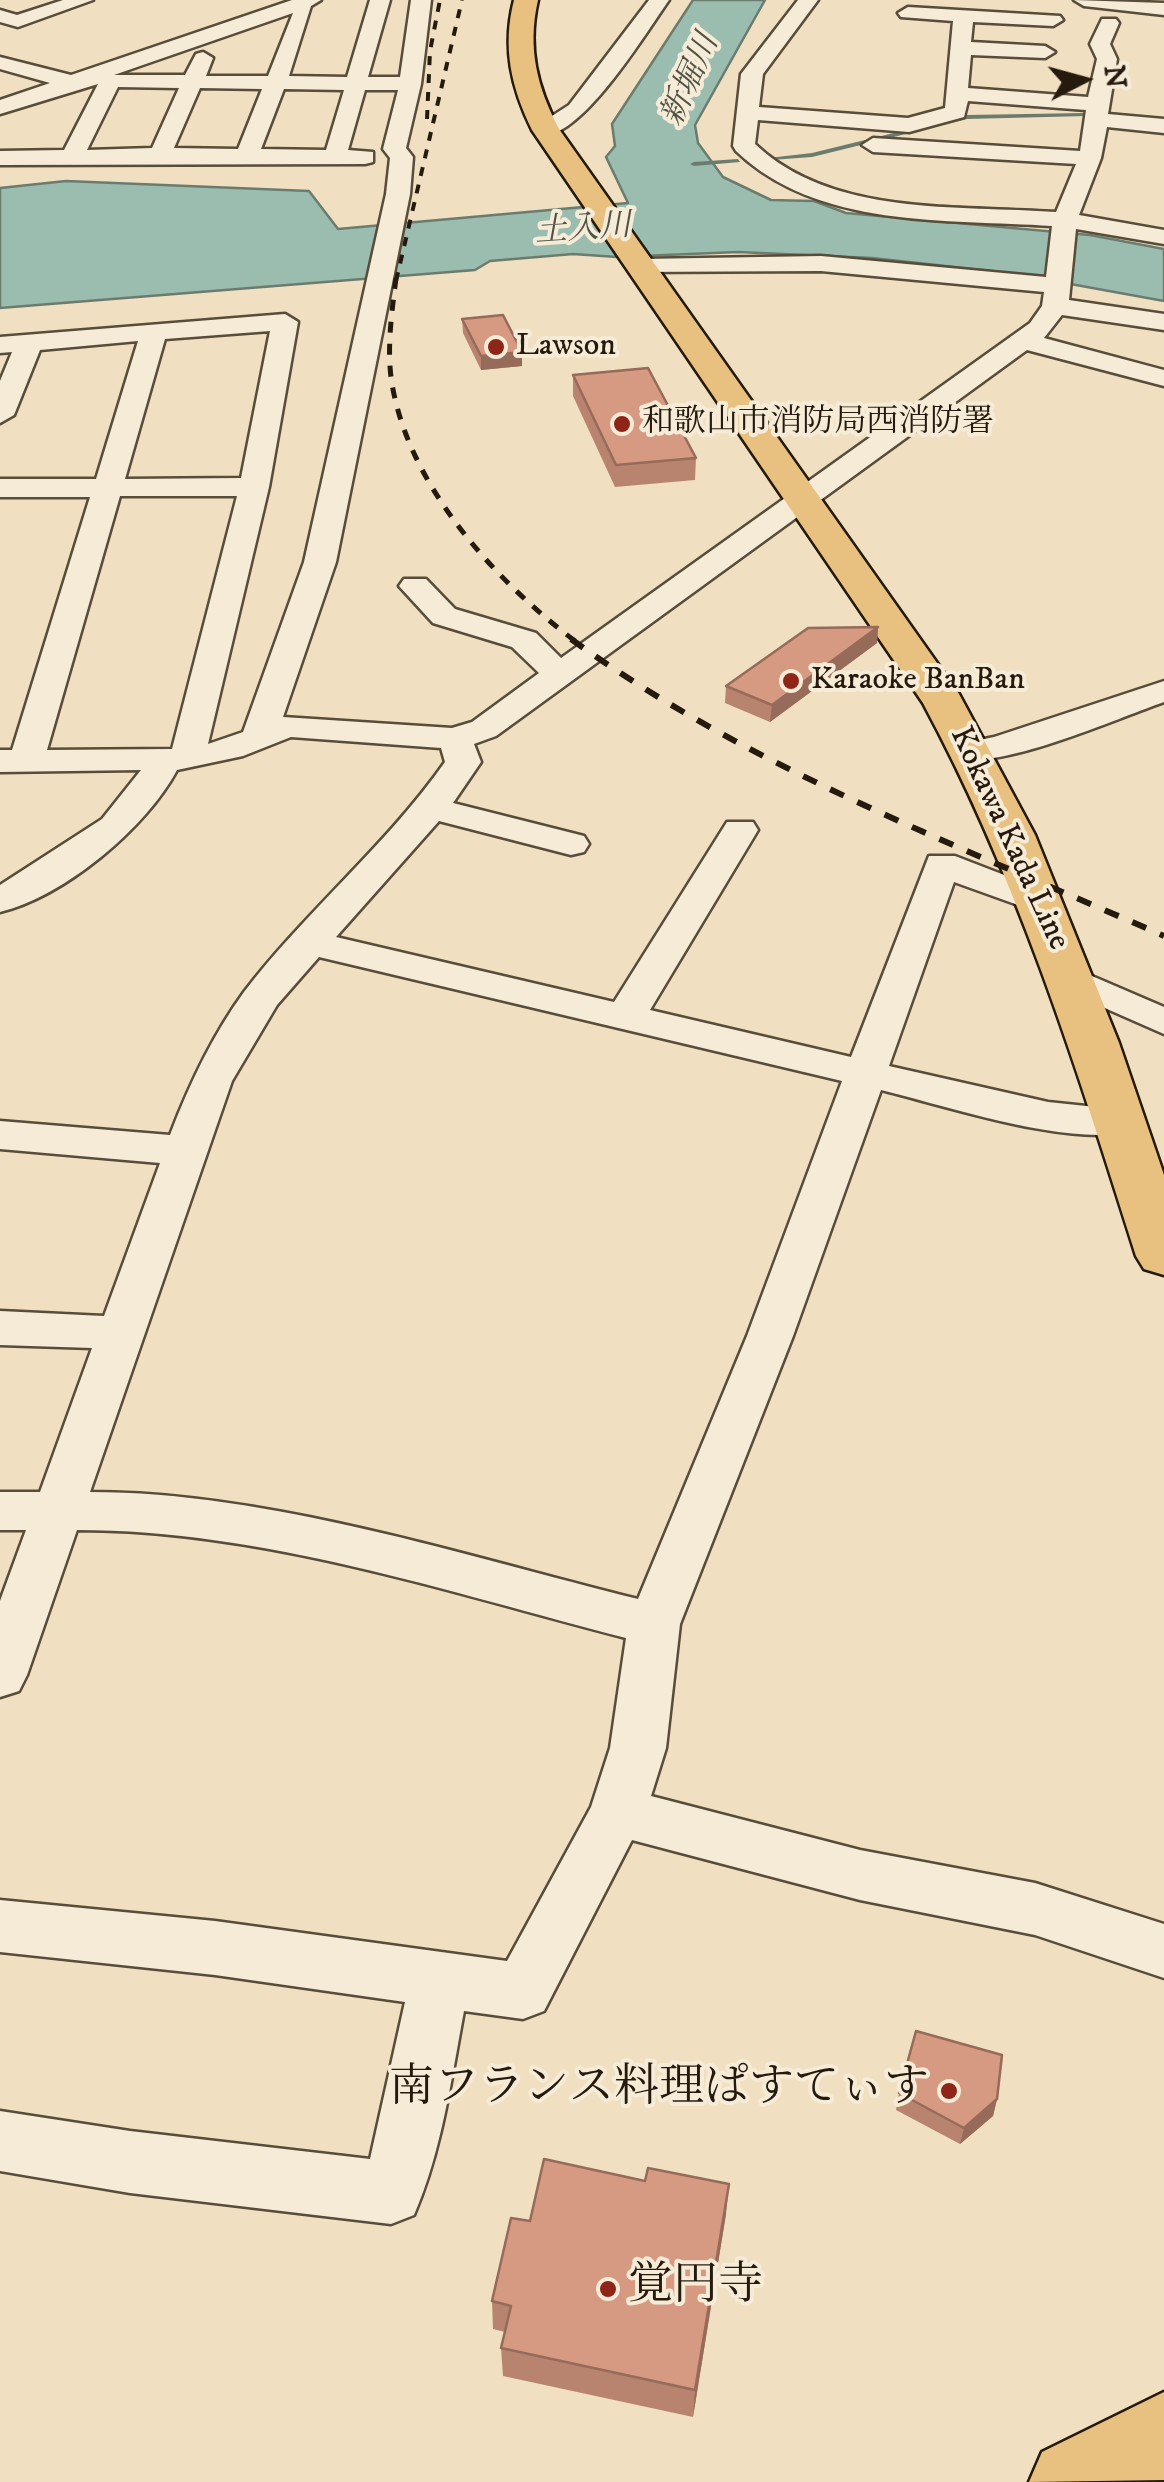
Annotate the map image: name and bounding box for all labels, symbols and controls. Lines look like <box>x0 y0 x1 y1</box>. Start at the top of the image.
water label: 新堀川 <box>655 29 729 133</box>
north arrow <box>1034 30 1134 130</box>
text: N <box>1096 64 1133 90</box>
water label: 土入川 <box>534 208 632 254</box>
place label: Lawson <box>516 328 616 366</box>
marker: Lawson <box>485 336 507 358</box>
place label: 和歌山市消防局西消防署 <box>642 405 994 443</box>
marker: 和歌山市消防局西消防署 <box>611 413 633 435</box>
place label: Karaoke BanBan <box>811 662 1025 700</box>
marker: Karaoke BanBan <box>780 670 802 692</box>
street label: Kokawa Kada Line <box>940 721 1076 957</box>
place label: 南フランス料理ぱすてぃす <box>389 2064 929 2118</box>
marker: 南フランス料理ぱすてぃす <box>938 2080 960 2102</box>
place label: 覚円寺 <box>628 2262 763 2316</box>
marker: 覚円寺 <box>597 2278 619 2300</box>

